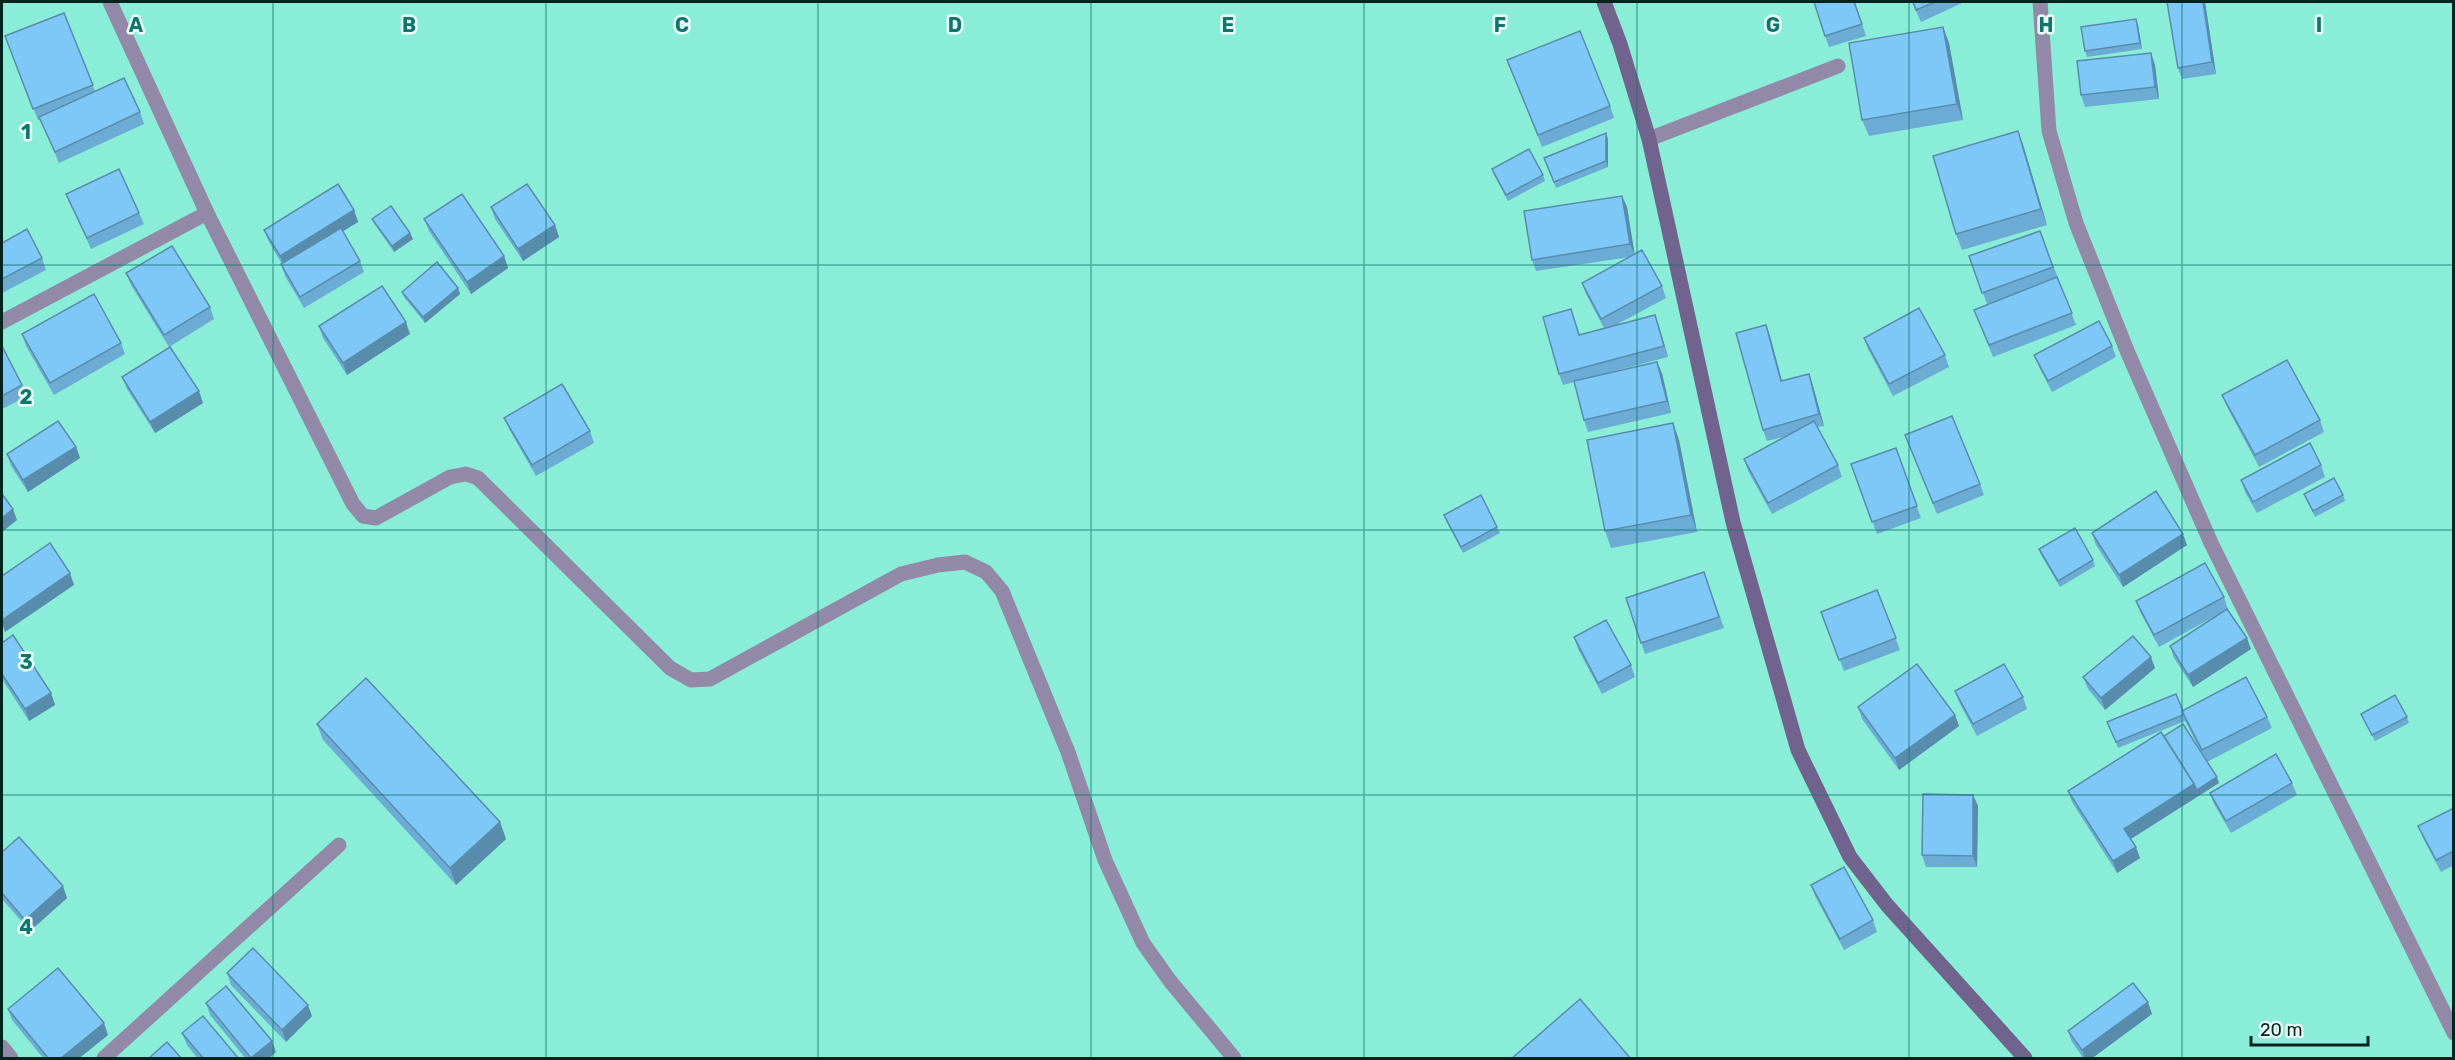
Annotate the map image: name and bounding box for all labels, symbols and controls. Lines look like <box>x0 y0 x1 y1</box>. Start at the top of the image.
text: A <box>129 13 144 37</box>
text: B <box>402 13 416 37</box>
text: C <box>675 13 689 37</box>
text: D <box>948 13 962 37</box>
text: E <box>1222 13 1234 37</box>
text: F <box>1494 13 1506 37</box>
text: G <box>1766 13 1780 37</box>
text: H <box>2039 13 2053 37</box>
text: I <box>2316 13 2322 37</box>
text: 1 <box>21 120 31 144</box>
text: 2 <box>20 385 33 409</box>
text: 3 <box>19 650 33 674</box>
text: 4 <box>19 915 33 939</box>
scale bar <box>2251 1009 2368 1047</box>
text: 20 m <box>2260 1019 2302 1041</box>

